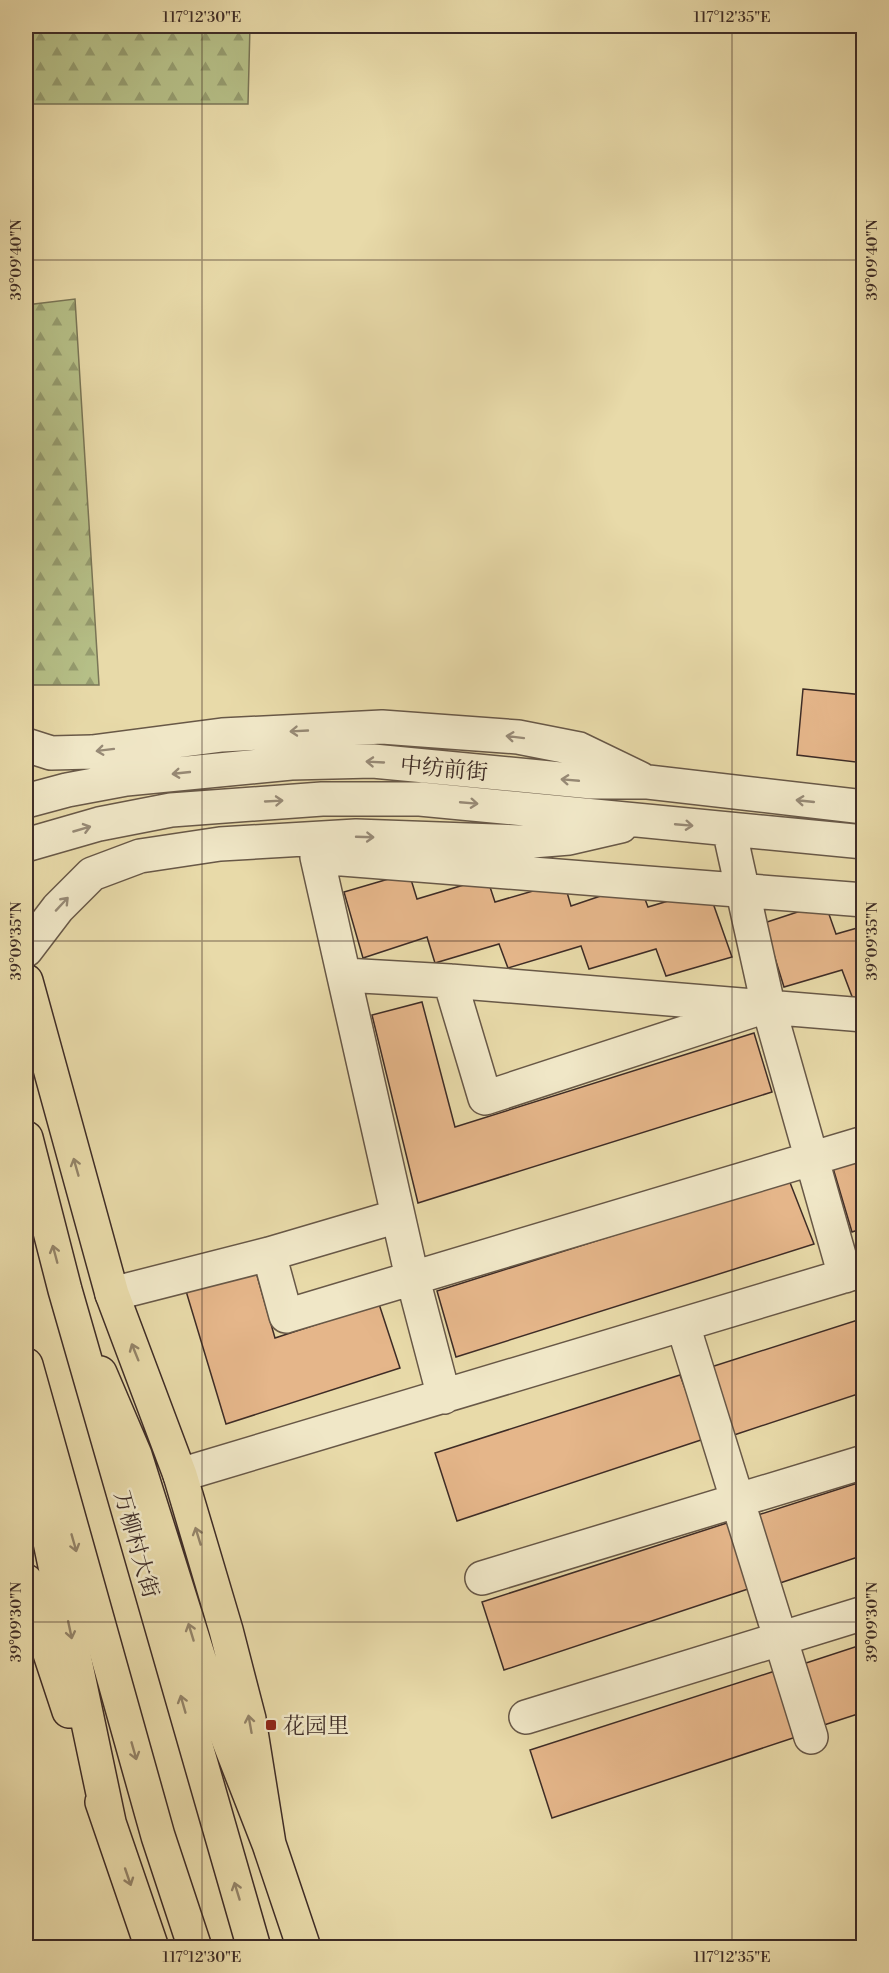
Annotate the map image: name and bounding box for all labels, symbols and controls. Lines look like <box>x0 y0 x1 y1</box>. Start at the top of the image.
text: 117°12'30"E <box>163 8 241 27</box>
text: 117°12'35"E <box>693 8 771 27</box>
text: 39°09'40"N <box>7 219 26 301</box>
text: 39°09'40"N <box>863 219 882 301</box>
one-way arrow <box>290 726 310 737</box>
one-way arrow <box>505 731 525 742</box>
one-way arrow <box>96 745 116 756</box>
street label: 中纺前街 <box>399 752 489 787</box>
one-way arrow <box>366 757 386 768</box>
one-way arrow <box>172 768 191 779</box>
one-way arrow <box>560 774 580 785</box>
one-way arrow <box>796 795 816 806</box>
one-way arrow <box>264 796 284 807</box>
one-way arrow <box>459 798 479 809</box>
one-way arrow <box>673 820 693 831</box>
one-way arrow <box>72 823 91 834</box>
one-way arrow <box>355 831 375 842</box>
one-way arrow <box>54 897 69 912</box>
text: 39°09'35"N <box>7 902 26 980</box>
text: 39°09'35"N <box>863 902 882 980</box>
one-way arrow <box>70 1157 81 1176</box>
one-way arrow <box>49 1245 61 1264</box>
one-way arrow <box>129 1343 140 1362</box>
street label: 万柳村大街 <box>107 1488 164 1601</box>
one-way arrow <box>192 1527 203 1546</box>
one-way arrow <box>69 1533 80 1552</box>
text: 39°09'30"N <box>7 1582 26 1662</box>
text: 39°09'30"N <box>863 1582 882 1662</box>
one-way arrow <box>65 1620 76 1640</box>
one-way arrow <box>185 1623 196 1642</box>
one-way arrow <box>177 1695 188 1714</box>
place label: 花园里 <box>283 1713 349 1740</box>
one-way arrow <box>244 1715 255 1735</box>
marker: 花园里 <box>264 1718 278 1732</box>
one-way arrow <box>128 1741 140 1760</box>
one-way arrow <box>123 1867 134 1886</box>
one-way arrow <box>231 1882 242 1901</box>
text: 117°12'30"E <box>163 1948 241 1967</box>
text: 117°12'35"E <box>693 1948 771 1967</box>

